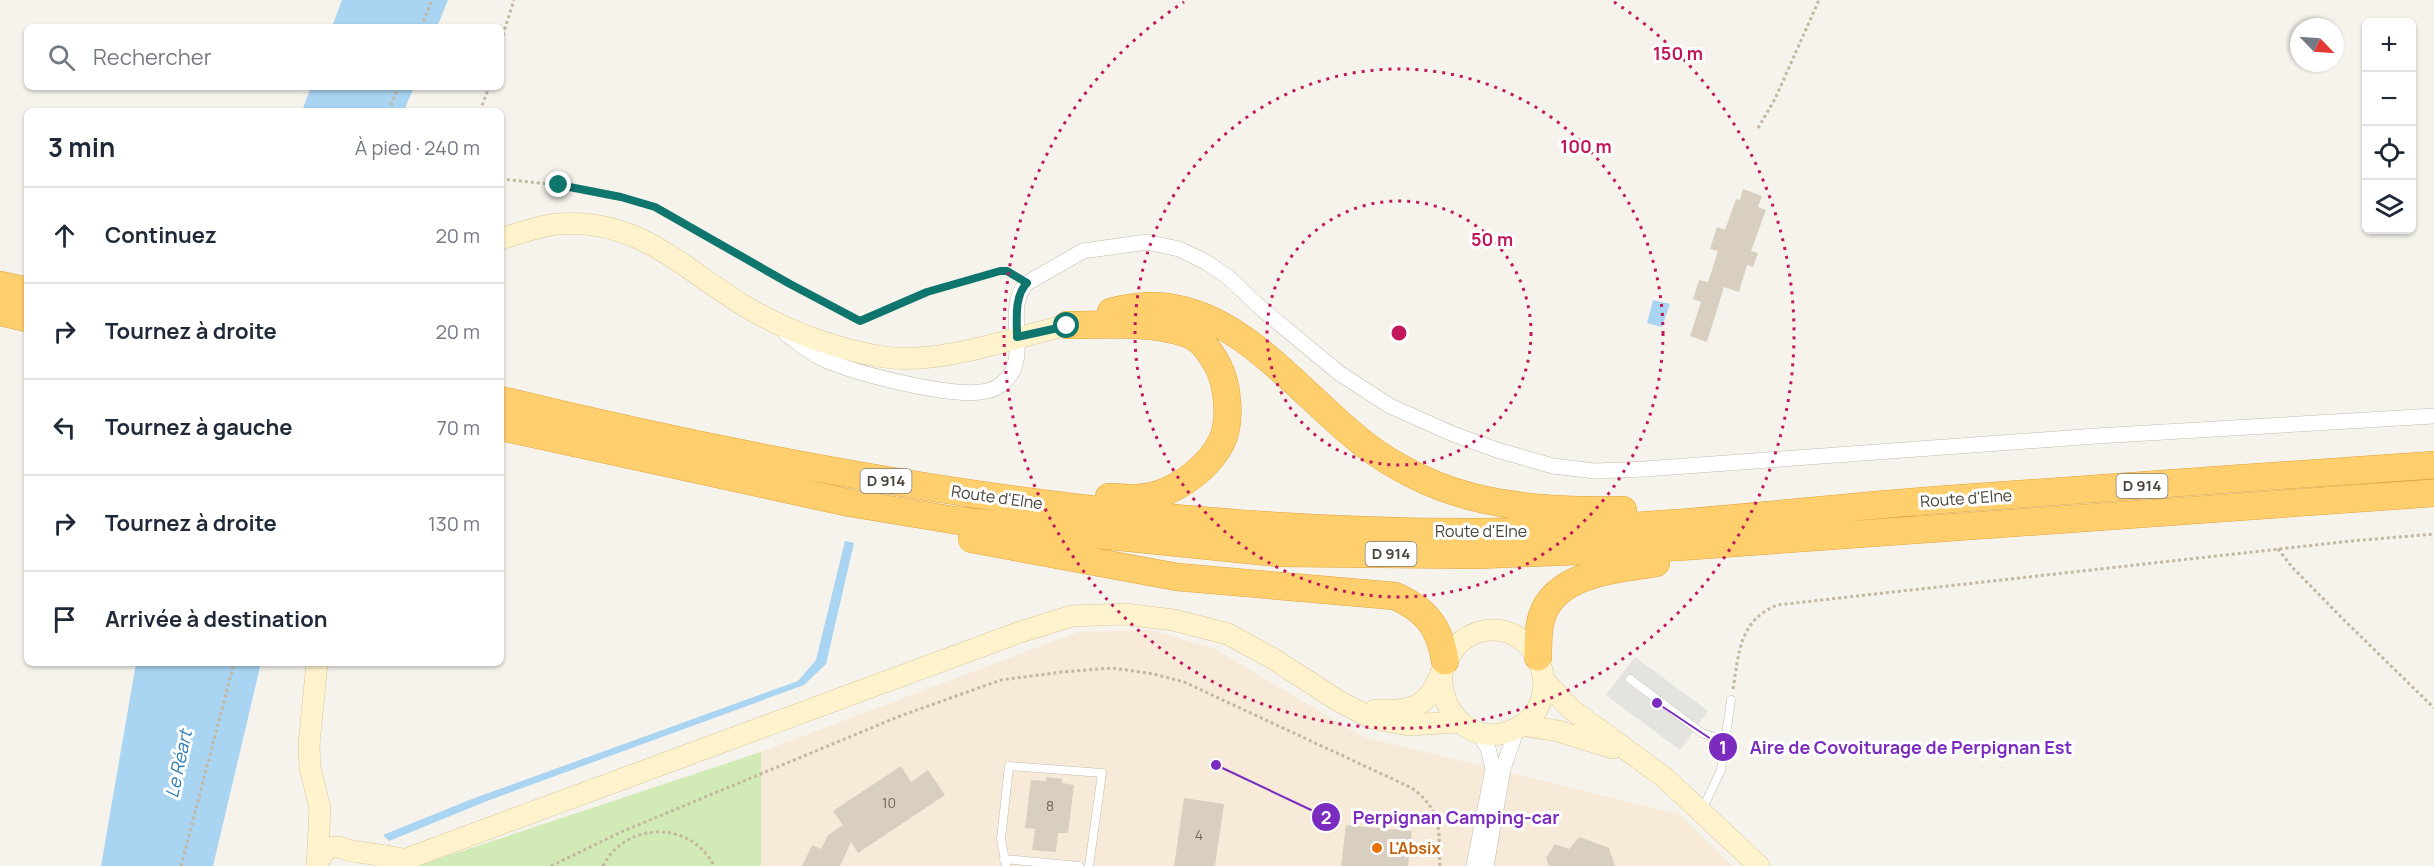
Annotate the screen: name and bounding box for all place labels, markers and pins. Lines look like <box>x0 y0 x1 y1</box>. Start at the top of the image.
centre of rings <box>1389 323 1409 343</box>
callout: Aire de Covoiturage de Perpignan Est <box>1708 729 2084 765</box>
callout: Perpignan Camping-car <box>1311 799 1572 835</box>
place label: L'Absix <box>1389 837 1440 859</box>
marker: L'Absix <box>1370 841 1384 855</box>

